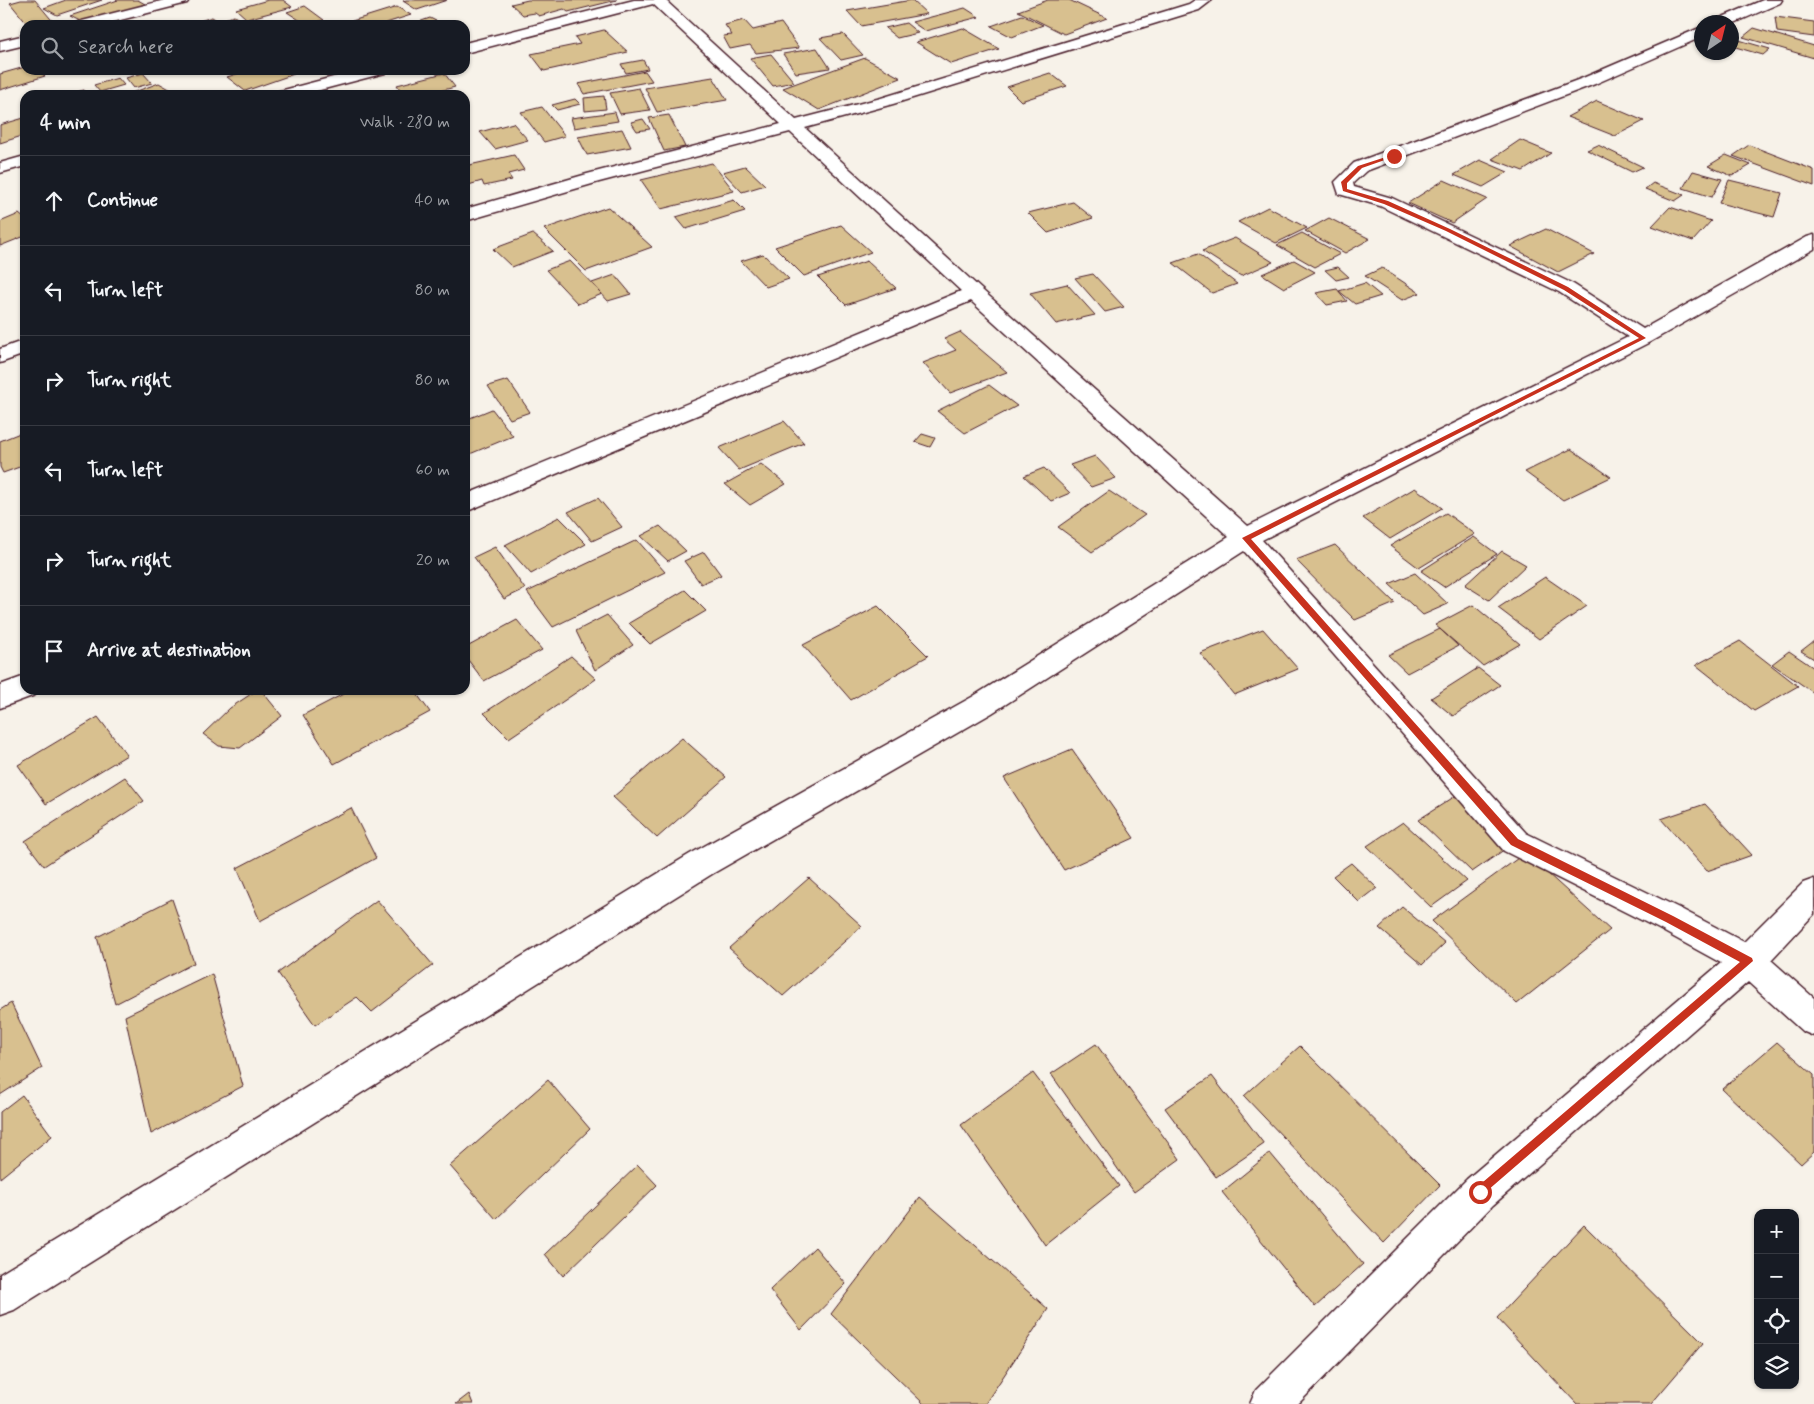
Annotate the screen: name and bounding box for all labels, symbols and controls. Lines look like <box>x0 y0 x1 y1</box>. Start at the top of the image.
north arrow <box>1694 15 1739 60</box>
search box <box>20 20 470 75</box>
icon: search <box>38 34 66 62</box>
text: Search here <box>78 35 174 60</box>
text: 4 min <box>40 109 91 137</box>
text: Walk · 280 m <box>360 112 450 133</box>
route end <box>1383 145 1406 168</box>
icon: ahead <box>40 187 68 215</box>
text: Continue <box>87 188 158 213</box>
text: 40 m <box>414 190 450 211</box>
icon: left <box>40 277 68 305</box>
text: Turn left <box>87 278 163 303</box>
text: 80 m <box>415 280 450 301</box>
icon: right <box>40 367 68 395</box>
text: Turn right <box>87 368 171 393</box>
text: 80 m <box>415 370 450 391</box>
icon: left <box>40 457 68 485</box>
text: Turn left <box>87 458 163 483</box>
text: 60 m <box>416 460 450 481</box>
icon: right <box>40 547 68 575</box>
text: Turn right <box>87 548 171 573</box>
text: 20 m <box>416 550 450 571</box>
icon: arrive <box>40 637 68 665</box>
text: Arrive at destination <box>87 638 251 663</box>
route start <box>1469 1181 1492 1204</box>
map controls <box>1754 1209 1799 1389</box>
button: + <box>1754 1209 1799 1254</box>
button: − <box>1754 1254 1799 1299</box>
button: locate <box>1754 1299 1799 1344</box>
button: layers <box>1754 1344 1799 1389</box>

